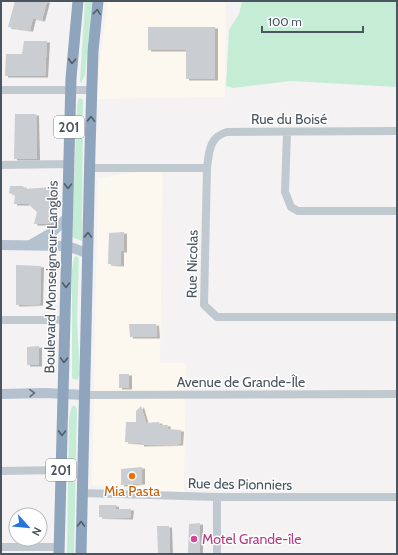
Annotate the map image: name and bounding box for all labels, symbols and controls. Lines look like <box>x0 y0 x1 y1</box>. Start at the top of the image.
scale bar <box>262 8 363 34</box>
one-way arrow <box>92 9 101 15</box>
text: 100 m <box>268 14 302 29</box>
one-way arrow <box>68 58 76 64</box>
street label: Rue du Boisé <box>251 110 327 128</box>
road number: 201 <box>54 116 84 138</box>
one-way arrow <box>86 116 95 122</box>
street label: Boulevard Monseigneur-Langlois <box>40 180 62 373</box>
one-way arrow <box>64 183 72 189</box>
street label: Rue Nicolas <box>182 229 202 298</box>
one-way arrow <box>84 232 92 238</box>
one-way arrow <box>62 282 70 288</box>
one-way arrow <box>60 357 68 363</box>
street label: Avenue de Grande-Île <box>177 373 305 391</box>
one-way arrow <box>29 389 35 397</box>
one-way arrow <box>58 430 66 436</box>
road number: 201 <box>46 459 76 481</box>
marker: Mia Pasta <box>127 471 137 481</box>
street label: Rue des Pionniers <box>188 474 293 494</box>
place label: Mia Pasta <box>104 482 160 500</box>
north arrow <box>8 507 48 547</box>
one-way arrow <box>77 521 86 527</box>
text: N <box>29 525 45 538</box>
place label: Motel Grande-île <box>202 530 302 548</box>
marker: Motel Grande-île <box>189 534 199 544</box>

